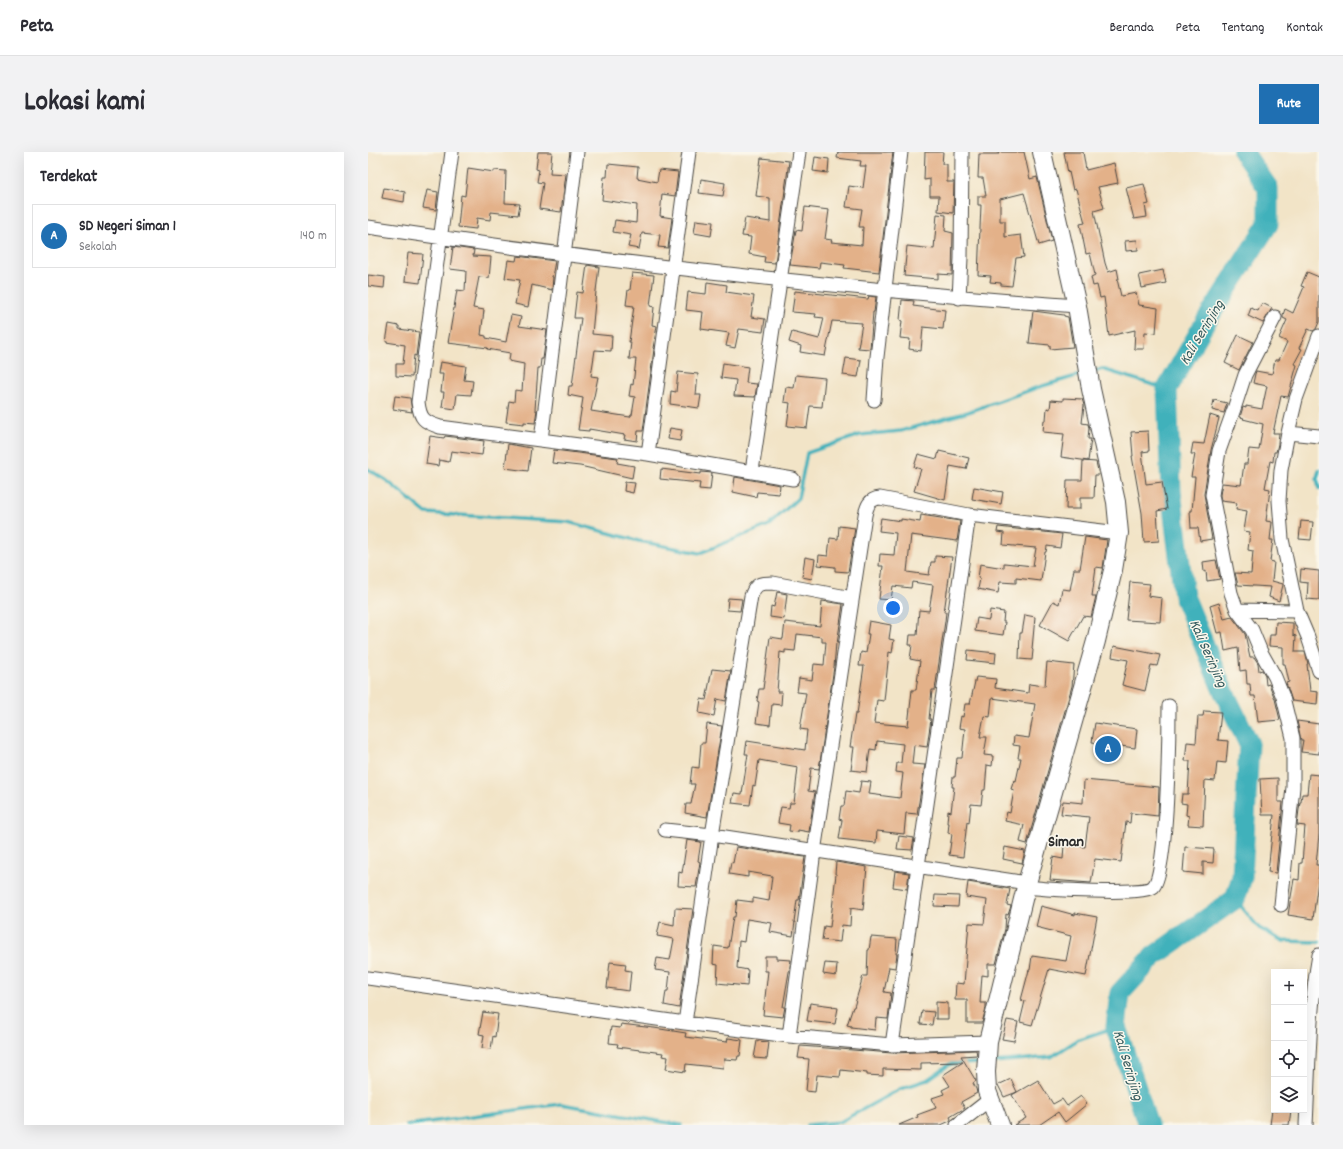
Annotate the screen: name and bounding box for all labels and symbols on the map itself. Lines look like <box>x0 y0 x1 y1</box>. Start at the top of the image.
water label: Kali Serinjing <box>1175 296 1231 370</box>
your location <box>883 598 903 618</box>
water label: Kali Serinjing <box>1182 616 1232 692</box>
pin: A <box>1095 734 1121 764</box>
district label: Siman <box>1048 831 1084 854</box>
water label: Kali Serinjing <box>1106 1028 1148 1104</box>

